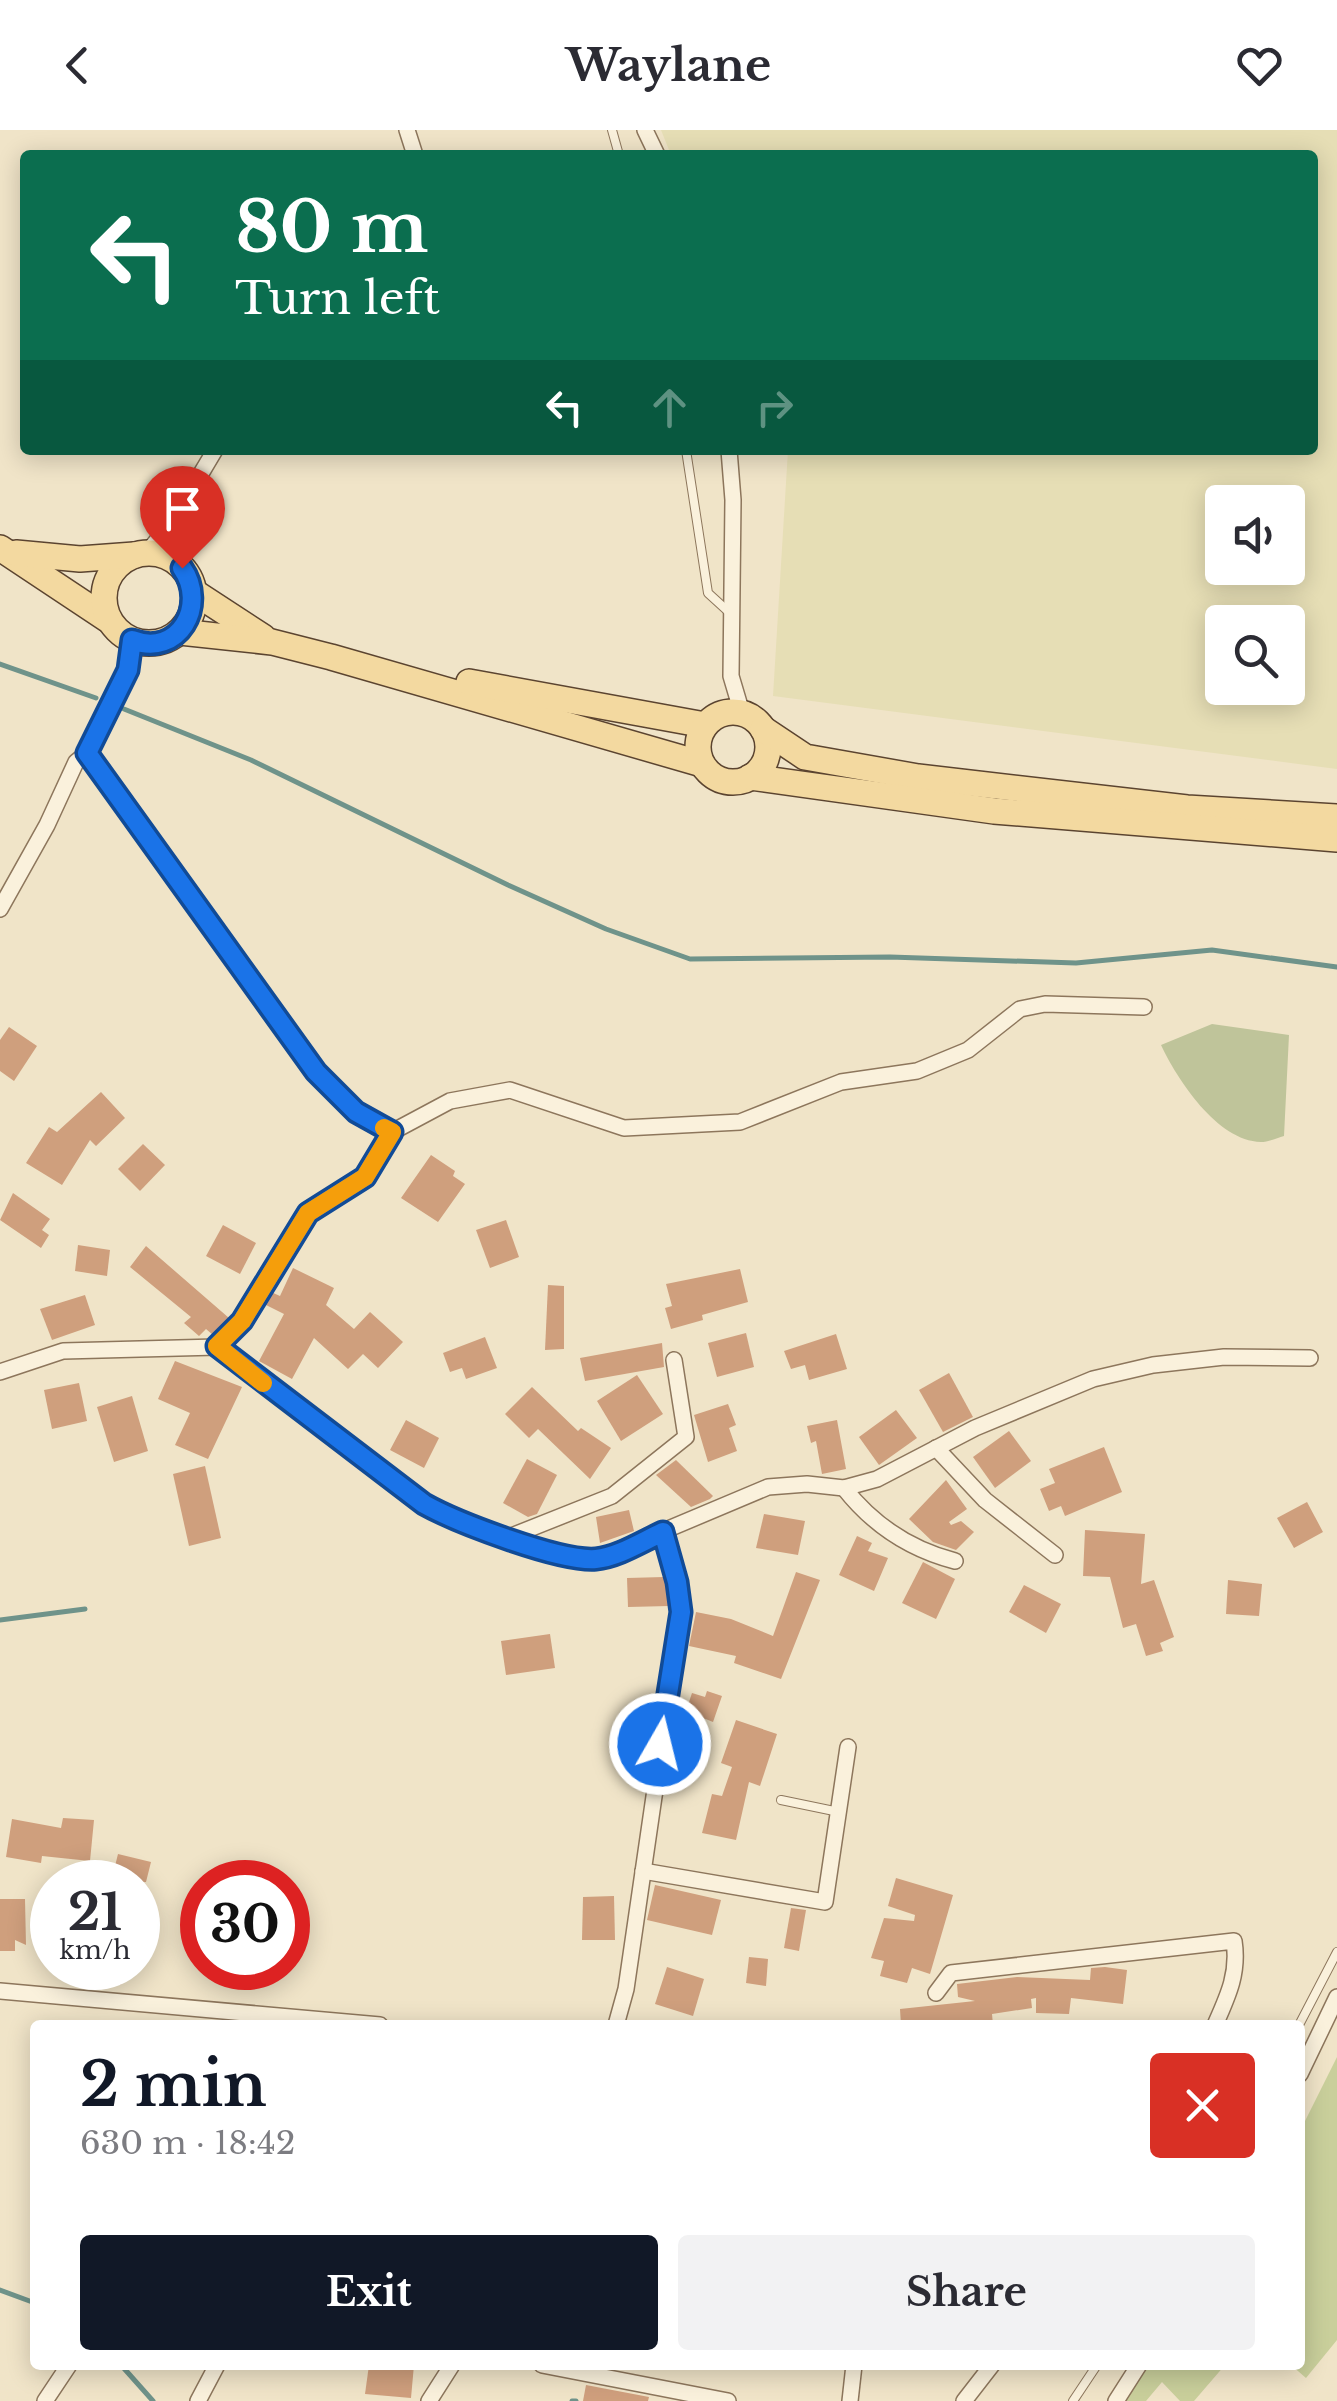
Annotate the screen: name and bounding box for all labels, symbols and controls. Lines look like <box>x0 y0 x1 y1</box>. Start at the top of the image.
text: Waylane <box>566 37 771 93</box>
icon: back <box>50 38 105 93</box>
icon: heart <box>1232 38 1287 93</box>
text: 80 m <box>235 184 428 271</box>
icon: left <box>70 190 200 320</box>
text: Turn left <box>235 270 440 326</box>
icon: left <box>537 380 592 435</box>
icon: ahead <box>642 380 697 435</box>
icon: right <box>747 380 802 435</box>
pin <box>140 466 225 569</box>
icon: arrive <box>155 481 210 536</box>
map controls <box>1205 485 1305 705</box>
button: sound <box>1205 485 1305 585</box>
button: search <box>1205 605 1305 705</box>
position arrow <box>608 1692 712 1796</box>
speed limit sign: 30 <box>180 1860 310 1990</box>
text: 21 <box>68 1881 122 1944</box>
text: km/h <box>60 1935 130 1966</box>
text: 2 min <box>80 2048 267 2122</box>
button: close <box>1150 2053 1255 2158</box>
text: 630 m · 18:42 <box>80 2123 295 2163</box>
button: Exit <box>80 2235 658 2350</box>
button: Share <box>678 2235 1255 2350</box>

